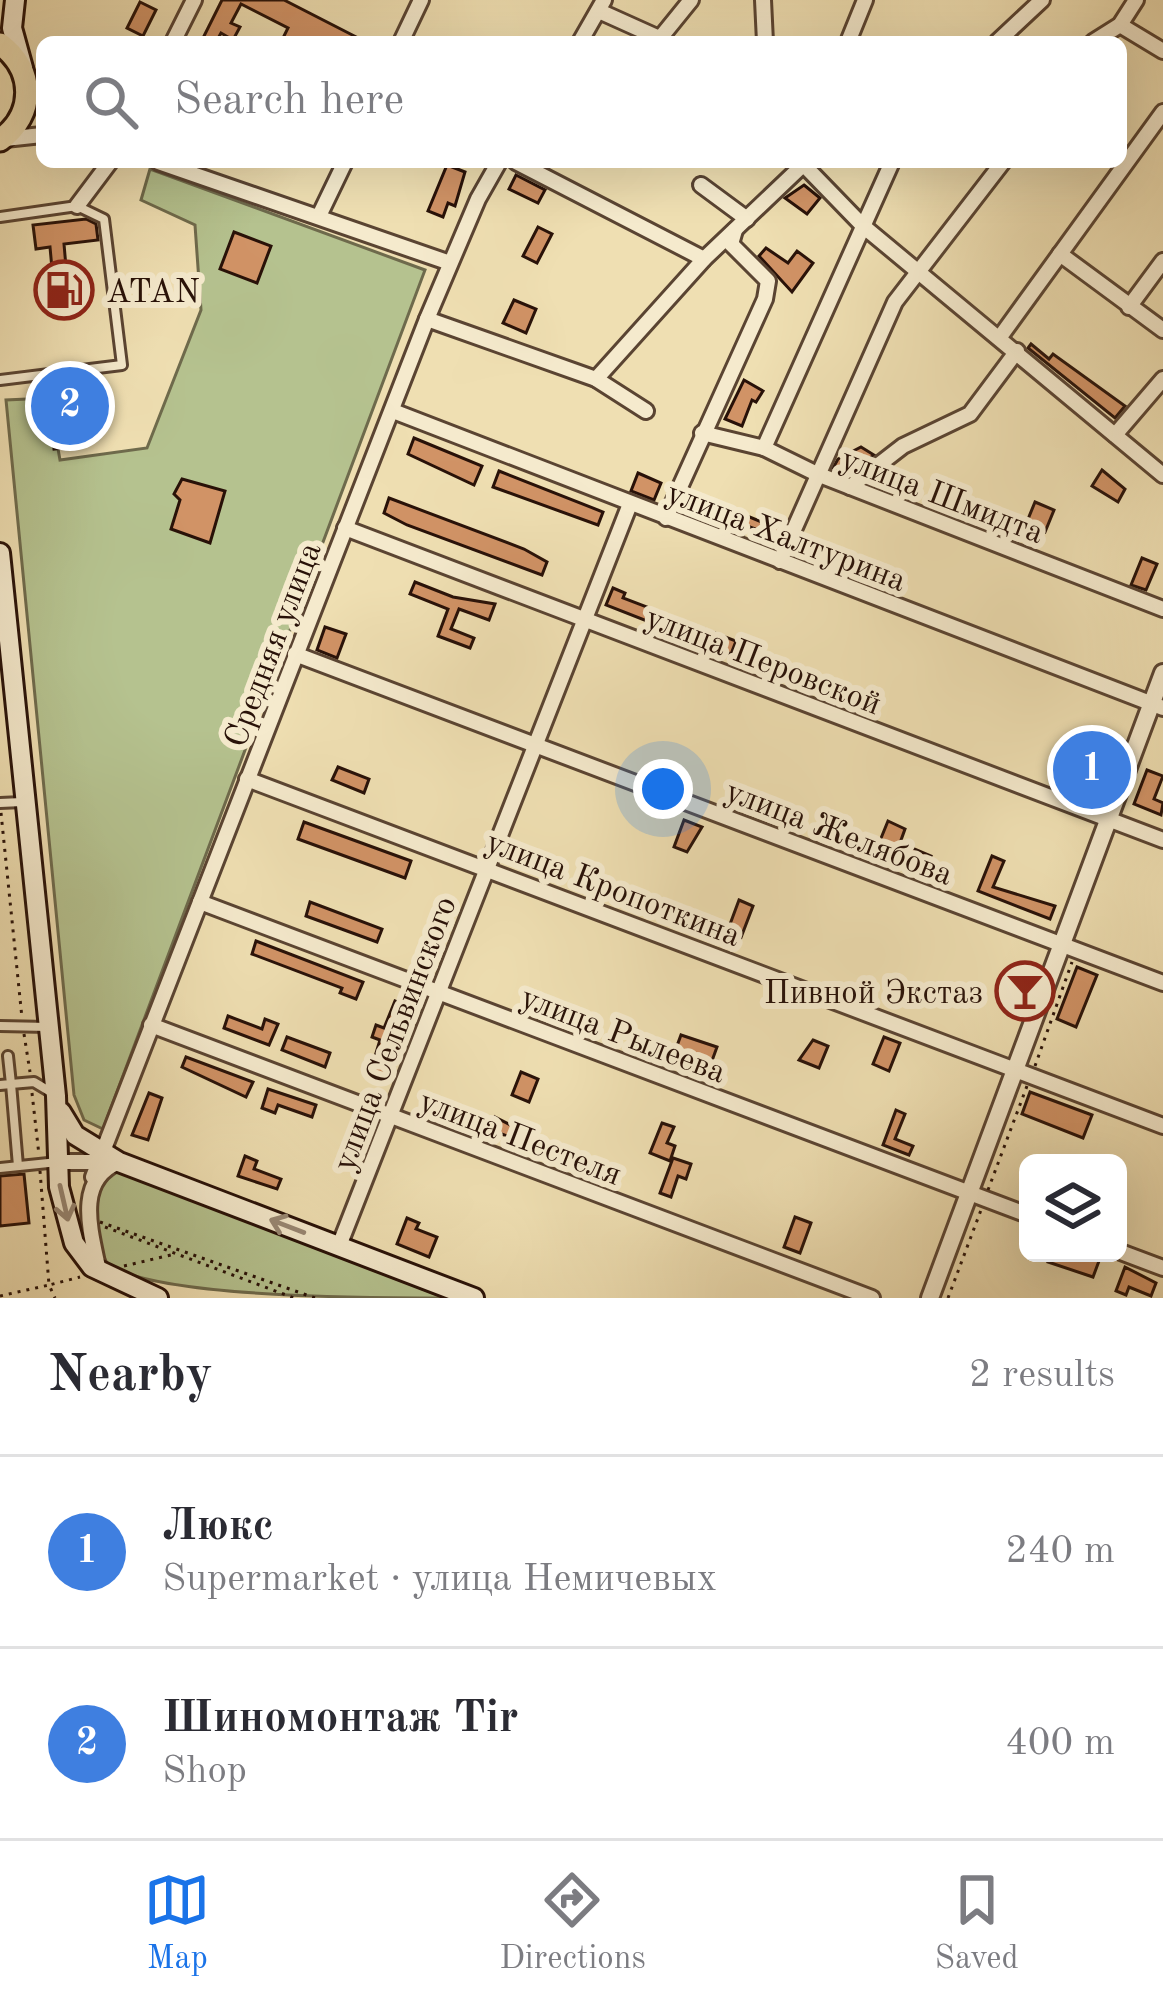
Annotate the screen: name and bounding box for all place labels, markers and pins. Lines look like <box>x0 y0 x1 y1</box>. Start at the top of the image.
fuel station icon: ATAN <box>33 259 95 321</box>
place label: ATAN <box>106 277 200 310</box>
pin: 2 <box>31 361 109 451</box>
pin: 1 <box>1053 725 1131 815</box>
bar icon: Пивной Экстаз <box>994 960 1056 1022</box>
place label: Пивной Экстаз <box>764 978 983 1011</box>

